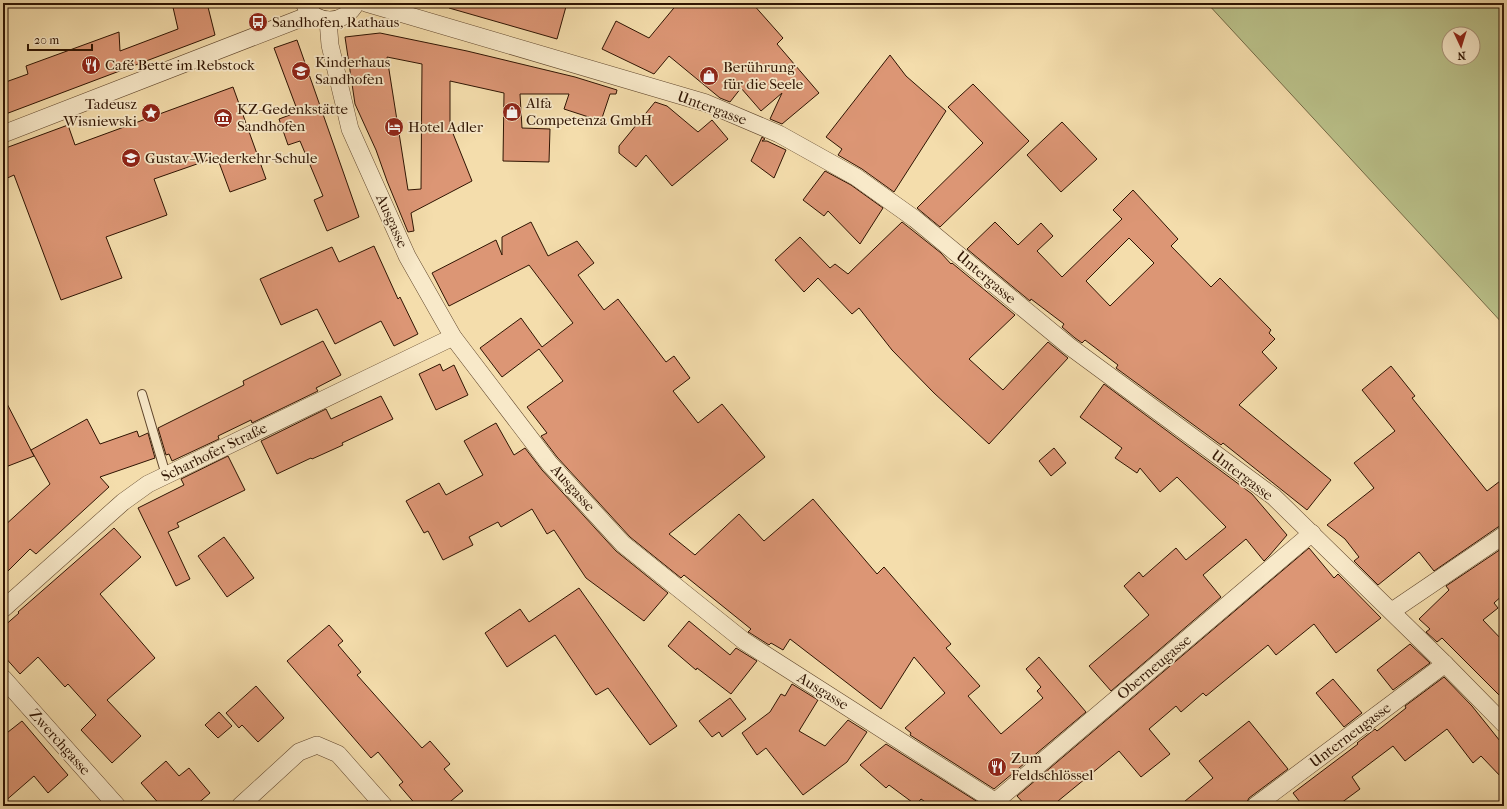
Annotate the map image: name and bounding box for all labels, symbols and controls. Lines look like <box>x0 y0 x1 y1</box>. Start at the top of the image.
bus stop icon: Sandhofen, Rathaus <box>247 11 269 33</box>
place label: Sandhofen, Rathaus <box>272 13 400 31</box>
scale bar <box>28 26 92 52</box>
north arrow <box>1441 26 1481 66</box>
text: 20 m <box>34 33 59 47</box>
text: N <box>1456 49 1466 62</box>
place label: Kinderhaus Sandhofen <box>315 53 391 88</box>
restaurant icon: Café Bette im Rebstock <box>80 54 102 76</box>
place label: Café Bette im Rebstock <box>105 56 255 74</box>
place label: Berührung für die Seele <box>723 58 804 93</box>
school or university icon: Kinderhaus Sandhofen <box>290 60 312 82</box>
shop icon: Berührung für die Seele <box>698 65 720 87</box>
street label: Untergasse <box>675 87 750 129</box>
place label: Alfa Competenza GmbH <box>525 94 653 129</box>
place label: Tadeusz Wisniewski <box>62 95 138 130</box>
place label: KZ-Gedenkstätte Sandhofen <box>237 100 348 135</box>
shop icon: Alfa Competenza GmbH <box>501 101 523 123</box>
place icon: Tadeusz Wisniewski <box>140 102 162 124</box>
museum icon: KZ-Gedenkstätte Sandhofen <box>212 107 234 129</box>
hotel icon: Hotel Adler <box>383 116 405 138</box>
place label: Hotel Adler <box>408 118 484 136</box>
school or university icon: Gustav-Wiederkehr-Schule <box>120 147 142 169</box>
place label: Gustav-Wiederkehr-Schule <box>145 149 318 167</box>
street label: Ausgasse <box>372 190 412 251</box>
street label: Untergasse <box>952 247 1020 308</box>
street label: Scharhofer Straße <box>158 418 270 485</box>
street label: Untergasse <box>1208 446 1277 504</box>
street label: Ausgasse <box>547 460 599 516</box>
street label: Oberneugasse <box>1113 630 1195 703</box>
street label: Ausgasse <box>793 668 852 714</box>
street label: Unterneugasse <box>1306 698 1395 771</box>
street label: Zwerchgasse <box>26 705 95 779</box>
place label: Zum Feldschlössel <box>1011 749 1093 784</box>
restaurant icon: Zum Feldschlössel <box>986 756 1008 778</box>

